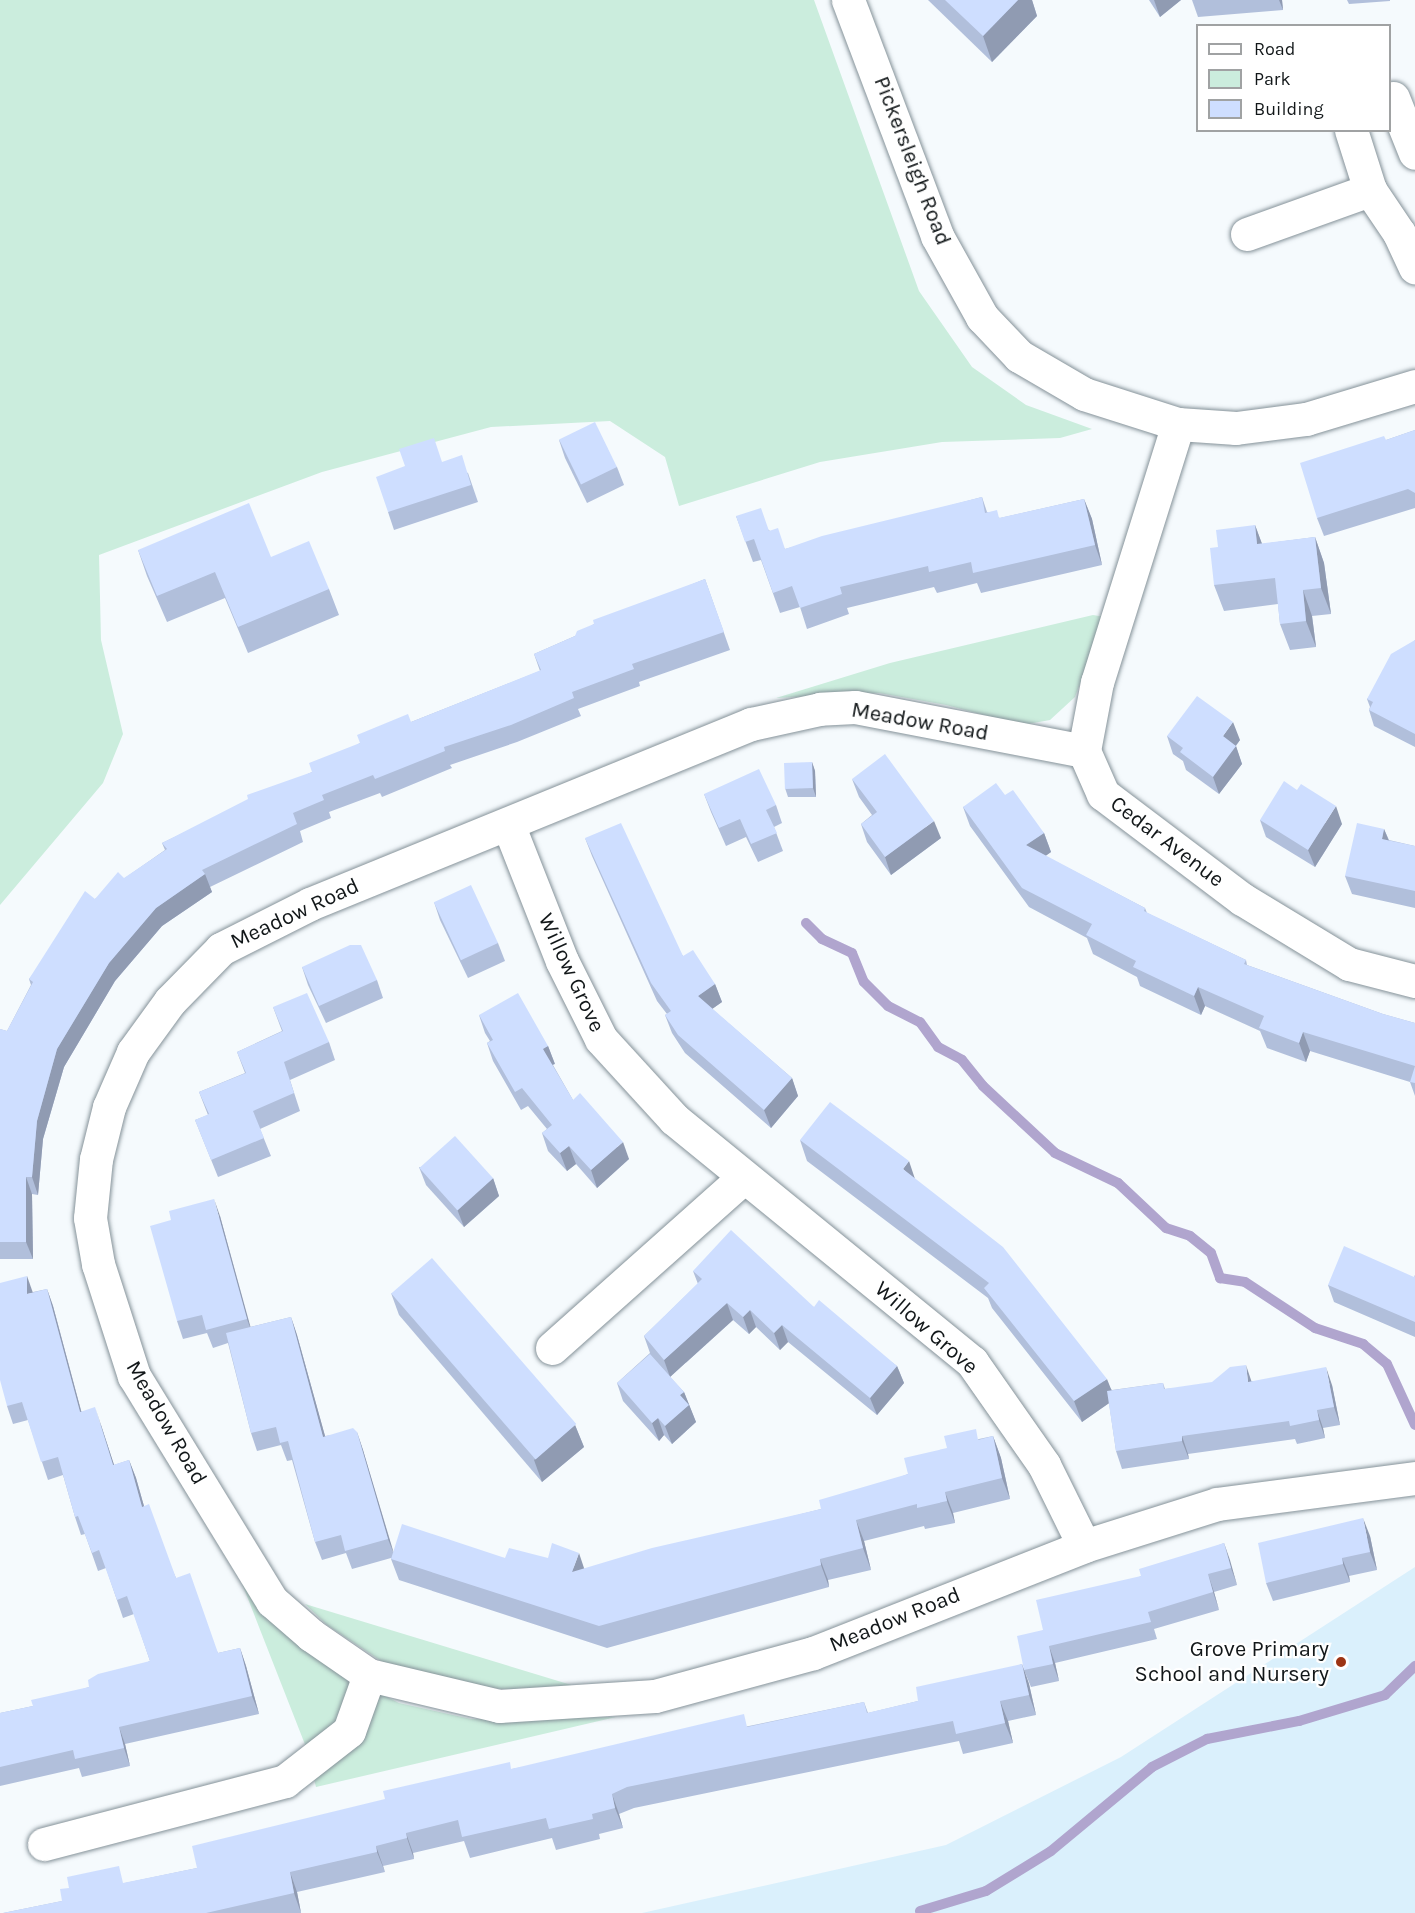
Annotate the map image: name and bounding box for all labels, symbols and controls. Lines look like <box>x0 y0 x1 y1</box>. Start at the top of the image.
legend <box>1196 24 1391 132</box>
text: Road <box>1254 38 1295 60</box>
text: Park <box>1254 68 1291 90</box>
street label: Pickersleigh Road <box>868 73 956 249</box>
text: Building <box>1254 98 1324 120</box>
street label: Meadow Road <box>849 697 991 747</box>
street label: Cedar Avenue <box>1105 791 1229 893</box>
street label: Meadow Road <box>226 873 364 955</box>
street label: Willow Grove <box>532 909 610 1037</box>
street label: Willow Grove <box>869 1276 983 1380</box>
street label: Meadow Road <box>120 1356 212 1490</box>
street label: Meadow Road <box>826 1582 964 1658</box>
place label: Grove Primary School and Nursery <box>1135 1636 1329 1688</box>
marker: Grove Primary School and Nursery <box>1334 1655 1348 1669</box>

